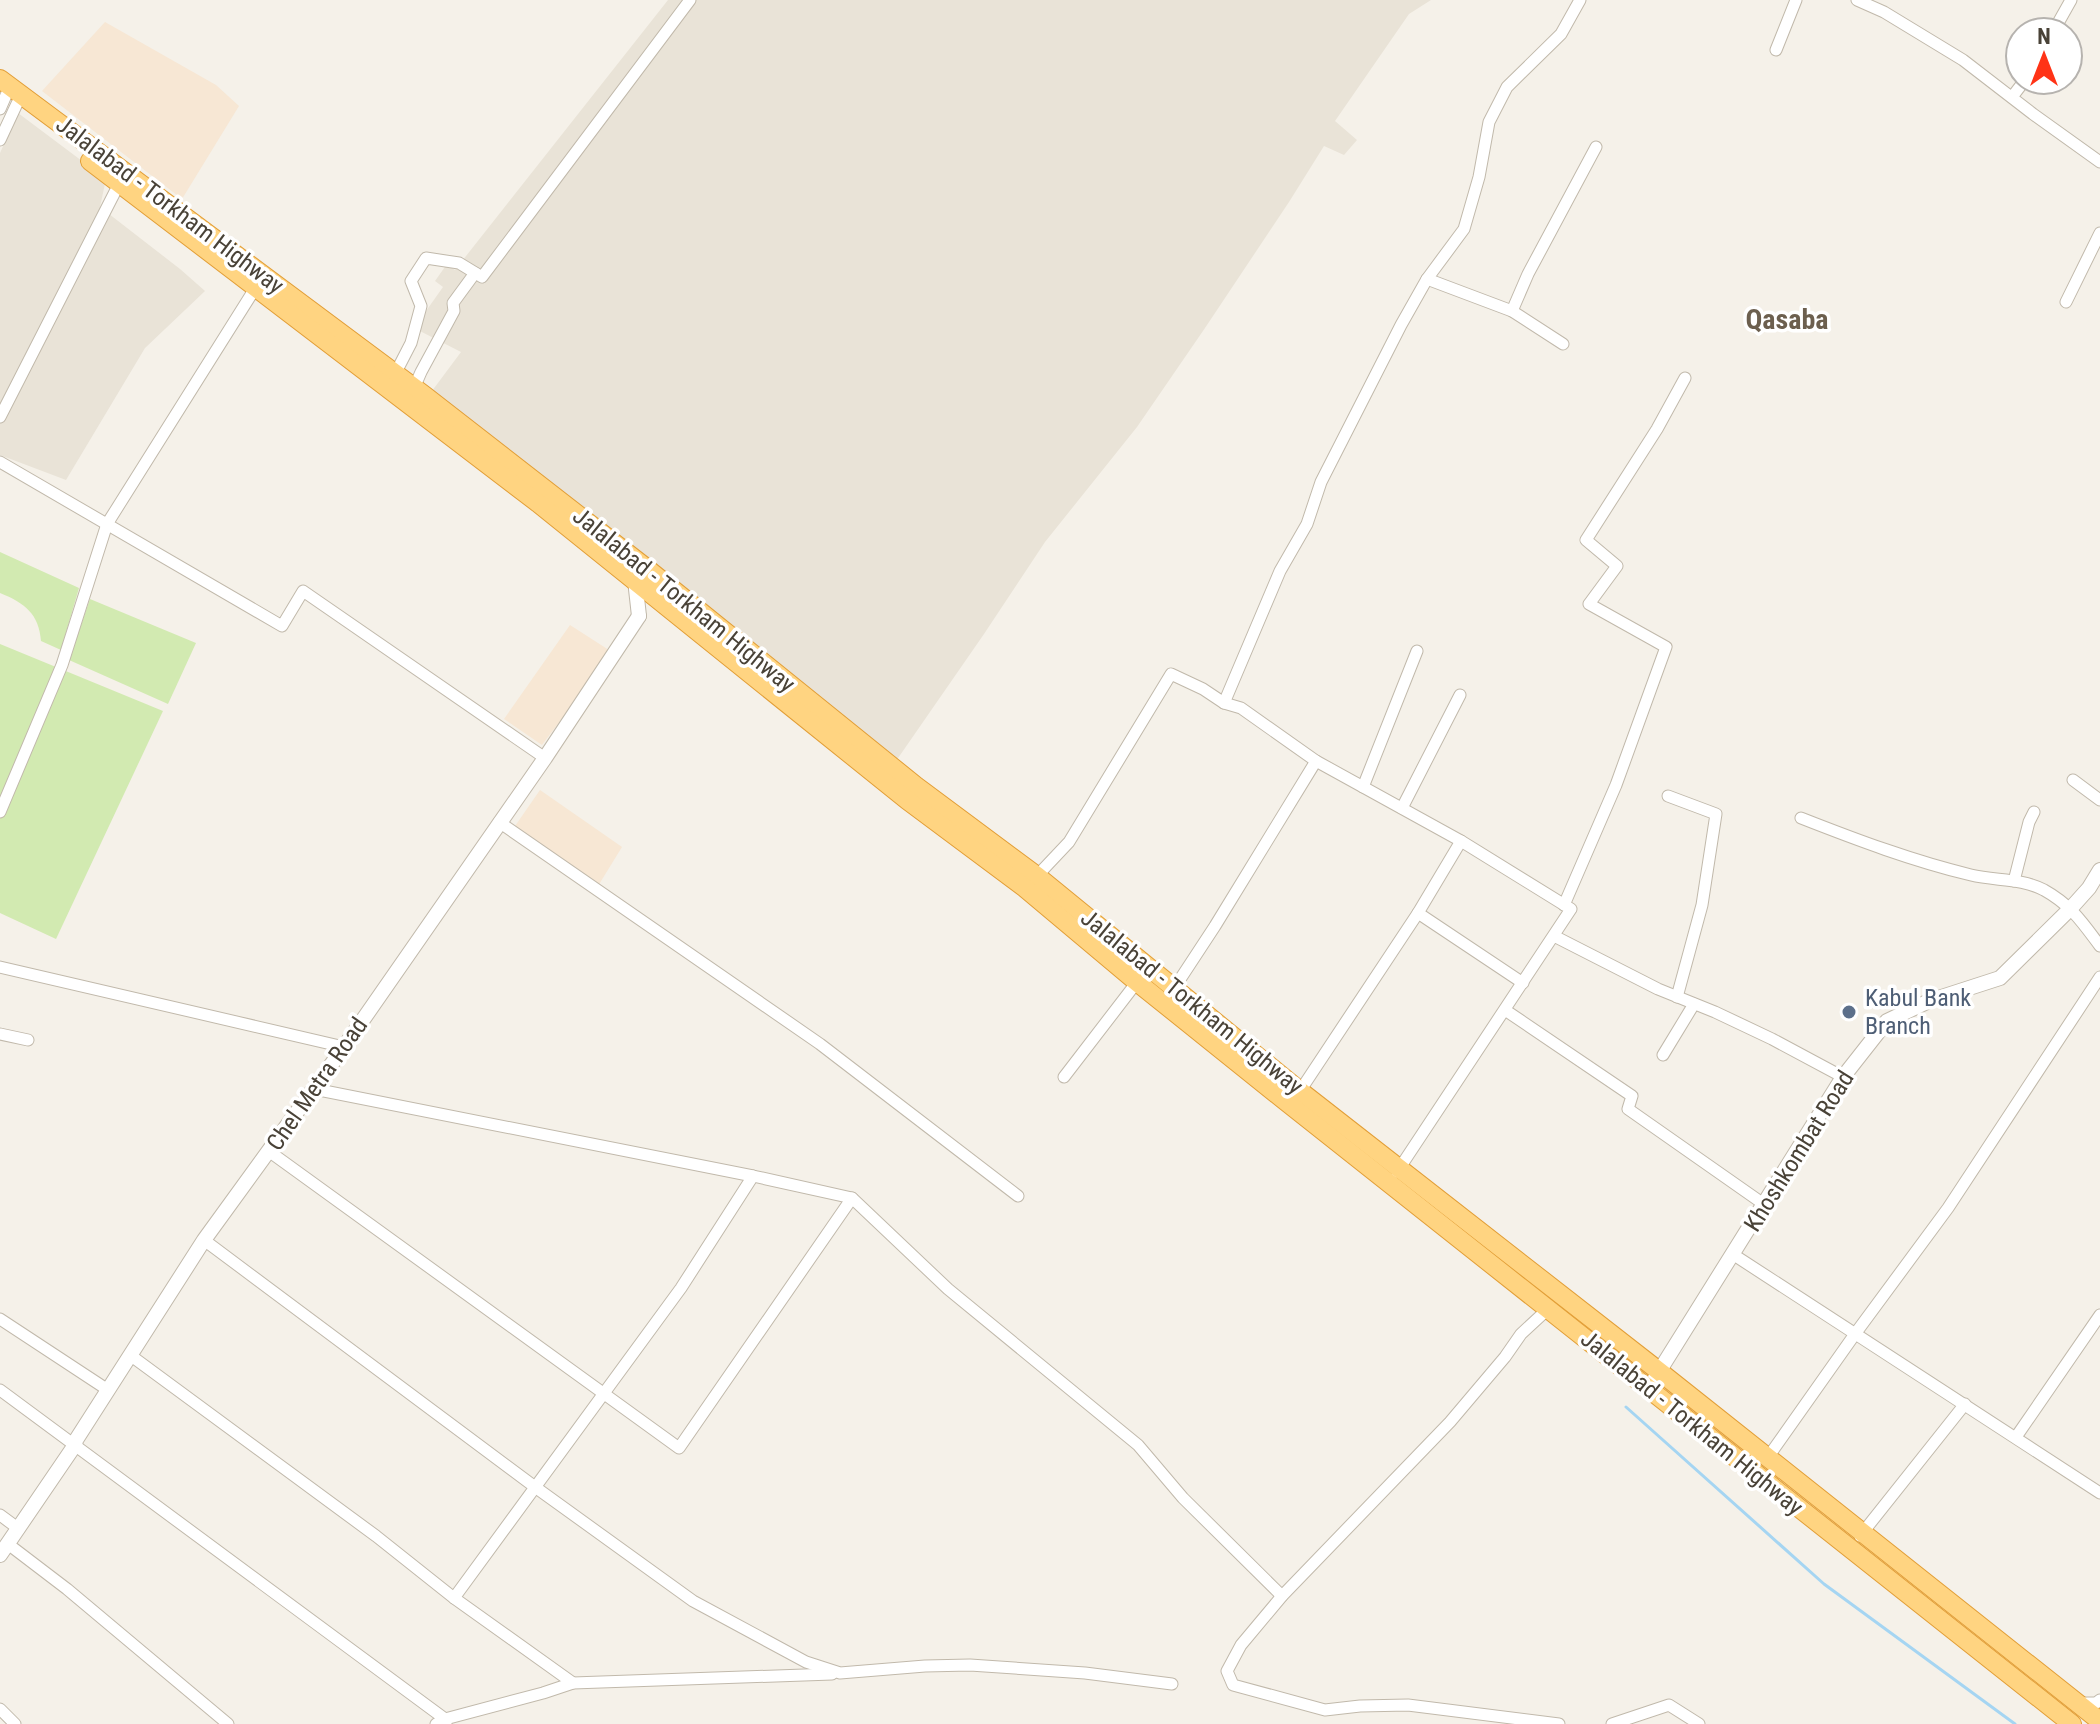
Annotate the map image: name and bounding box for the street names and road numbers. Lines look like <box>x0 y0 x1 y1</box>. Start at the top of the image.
street label: Jalalabad - Torkham Highway <box>51 110 289 300</box>
street label: Jalalabad - Torkham Highway <box>567 502 801 698</box>
street label: Jalalabad - Torkham Highway <box>1075 904 1309 1100</box>
street label: Chel Metra Road <box>261 1012 373 1156</box>
street label: Khoshkombat Road <box>1738 1065 1860 1237</box>
street label: Jalalabad - Torkham Highway <box>1575 1325 1809 1521</box>

